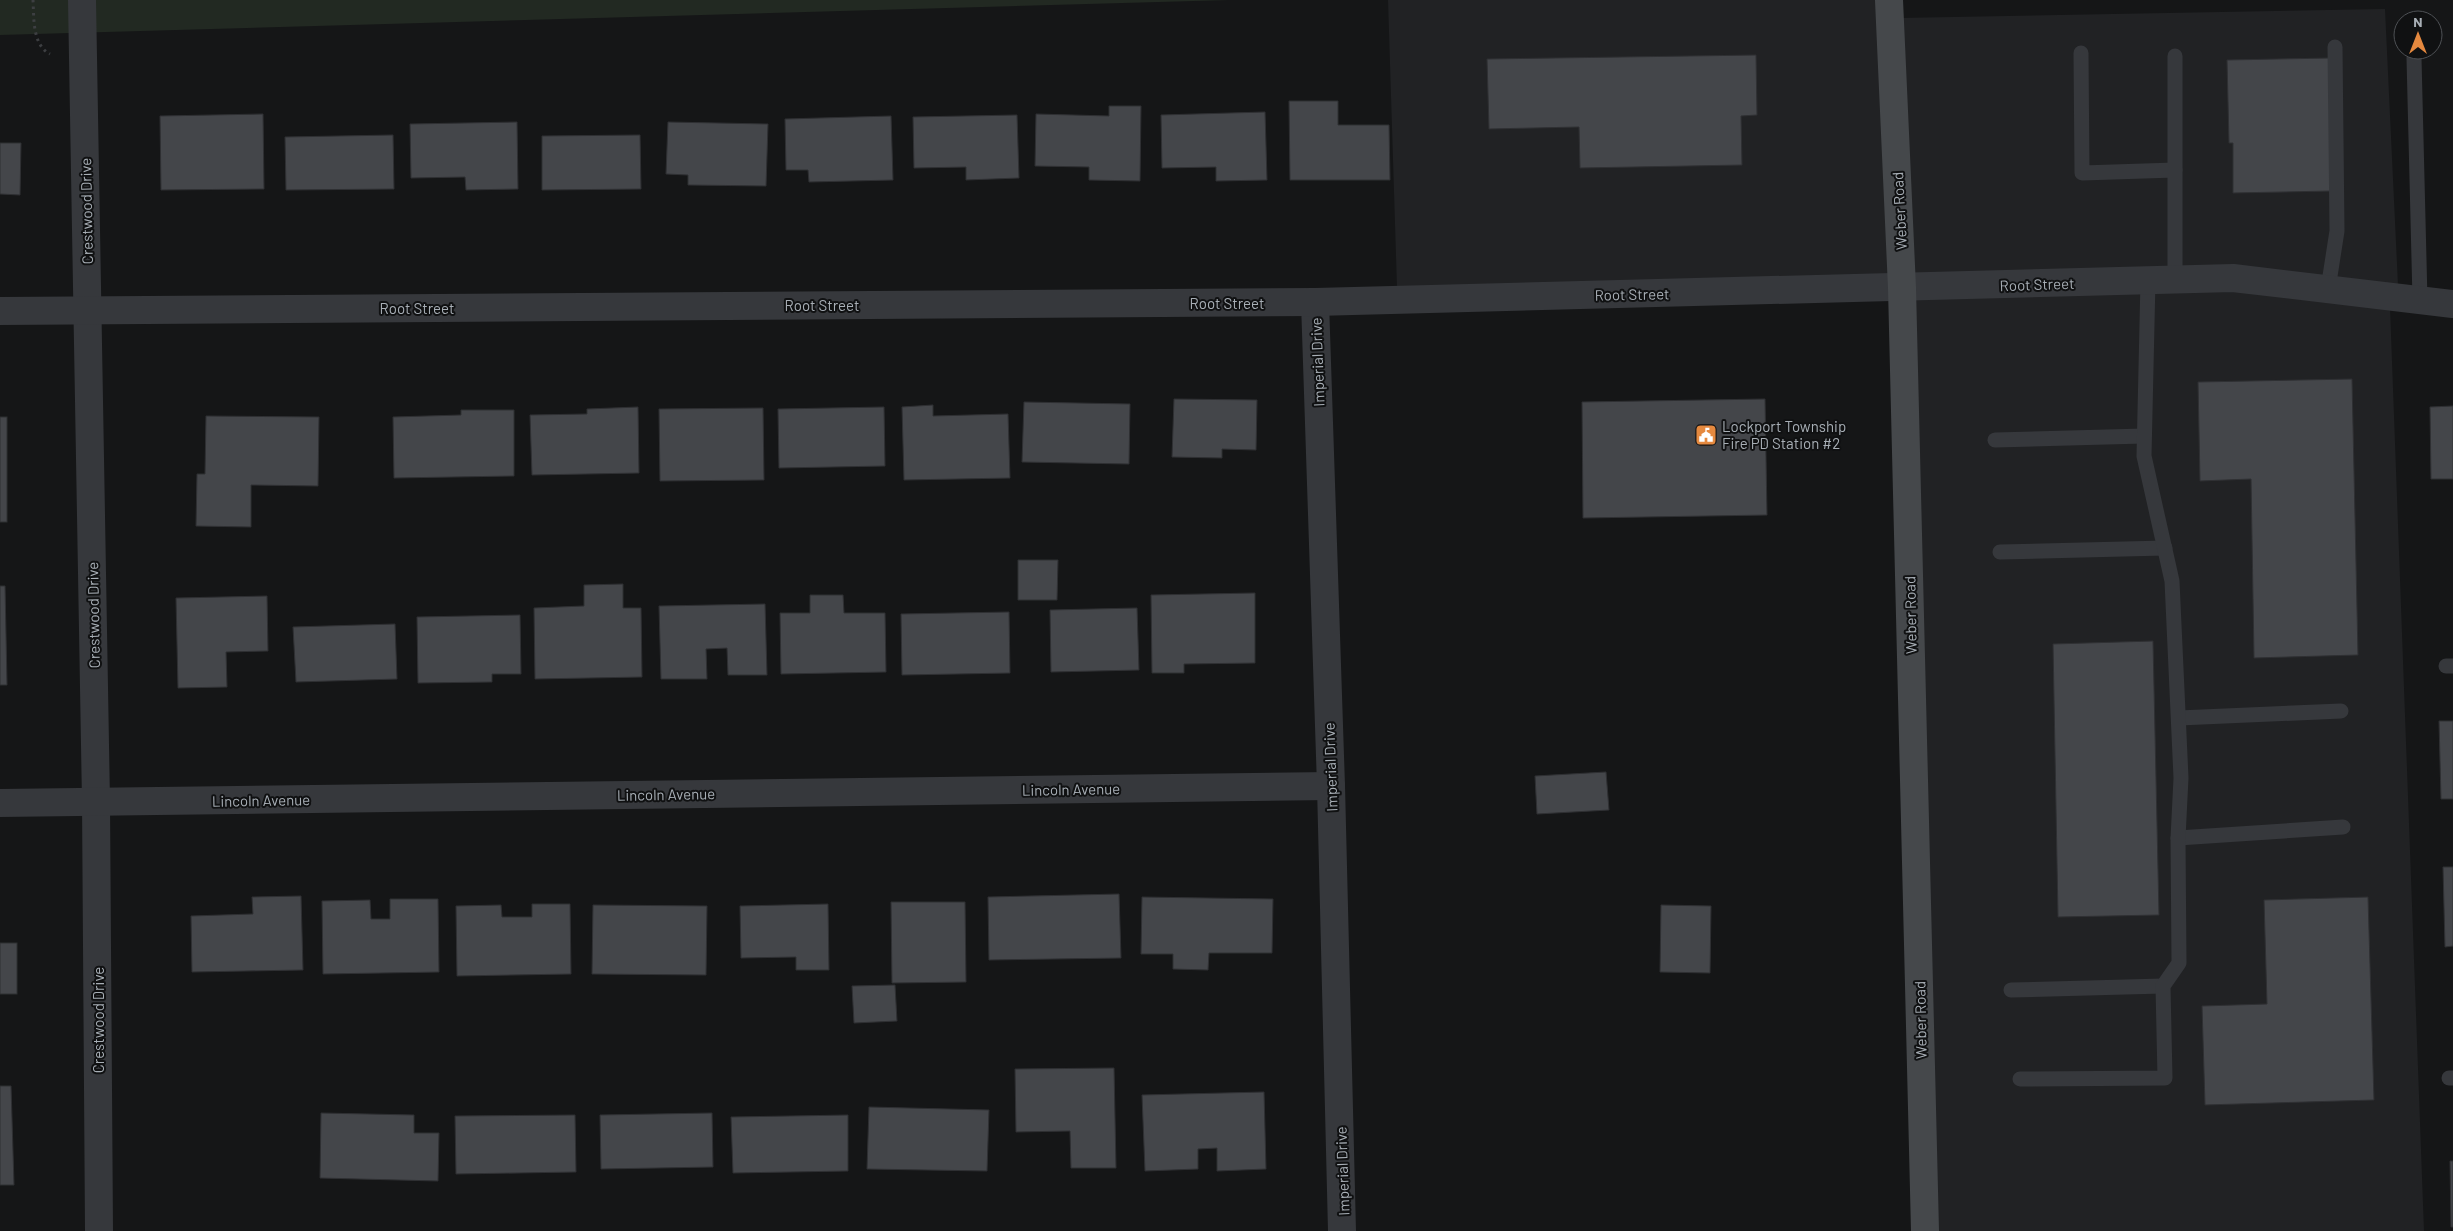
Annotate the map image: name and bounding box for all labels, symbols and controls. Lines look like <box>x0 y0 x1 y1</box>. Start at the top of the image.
north arrow <box>2393 10 2443 60</box>
text: N <box>2413 13 2423 30</box>
street label: Crestwood Drive <box>76 158 96 264</box>
street label: Weber Road <box>1888 172 1910 250</box>
street label: Root Street <box>1999 274 2075 294</box>
street label: Root Street <box>1594 284 1670 304</box>
street label: Root Street <box>1190 294 1264 312</box>
street label: Root Street <box>785 296 859 314</box>
street label: Root Street <box>380 299 454 317</box>
street label: Imperial Drive <box>1306 317 1328 407</box>
place label: Lockport Township Fire PD Station #2 <box>1722 417 1846 452</box>
public building icon: Lockport Township Fire PD Station #2 <box>1694 423 1718 447</box>
street label: Crestwood Drive <box>83 562 103 668</box>
street label: Weber Road <box>1900 576 1920 654</box>
street label: Imperial Drive <box>1319 722 1341 812</box>
street label: Lincoln Avenue <box>1022 779 1120 799</box>
street label: Lincoln Avenue <box>617 784 715 804</box>
street label: Lincoln Avenue <box>212 790 310 810</box>
street label: Crestwood Drive <box>89 967 107 1073</box>
street label: Weber Road <box>1910 981 1930 1059</box>
street label: Imperial Drive <box>1331 1126 1353 1216</box>

